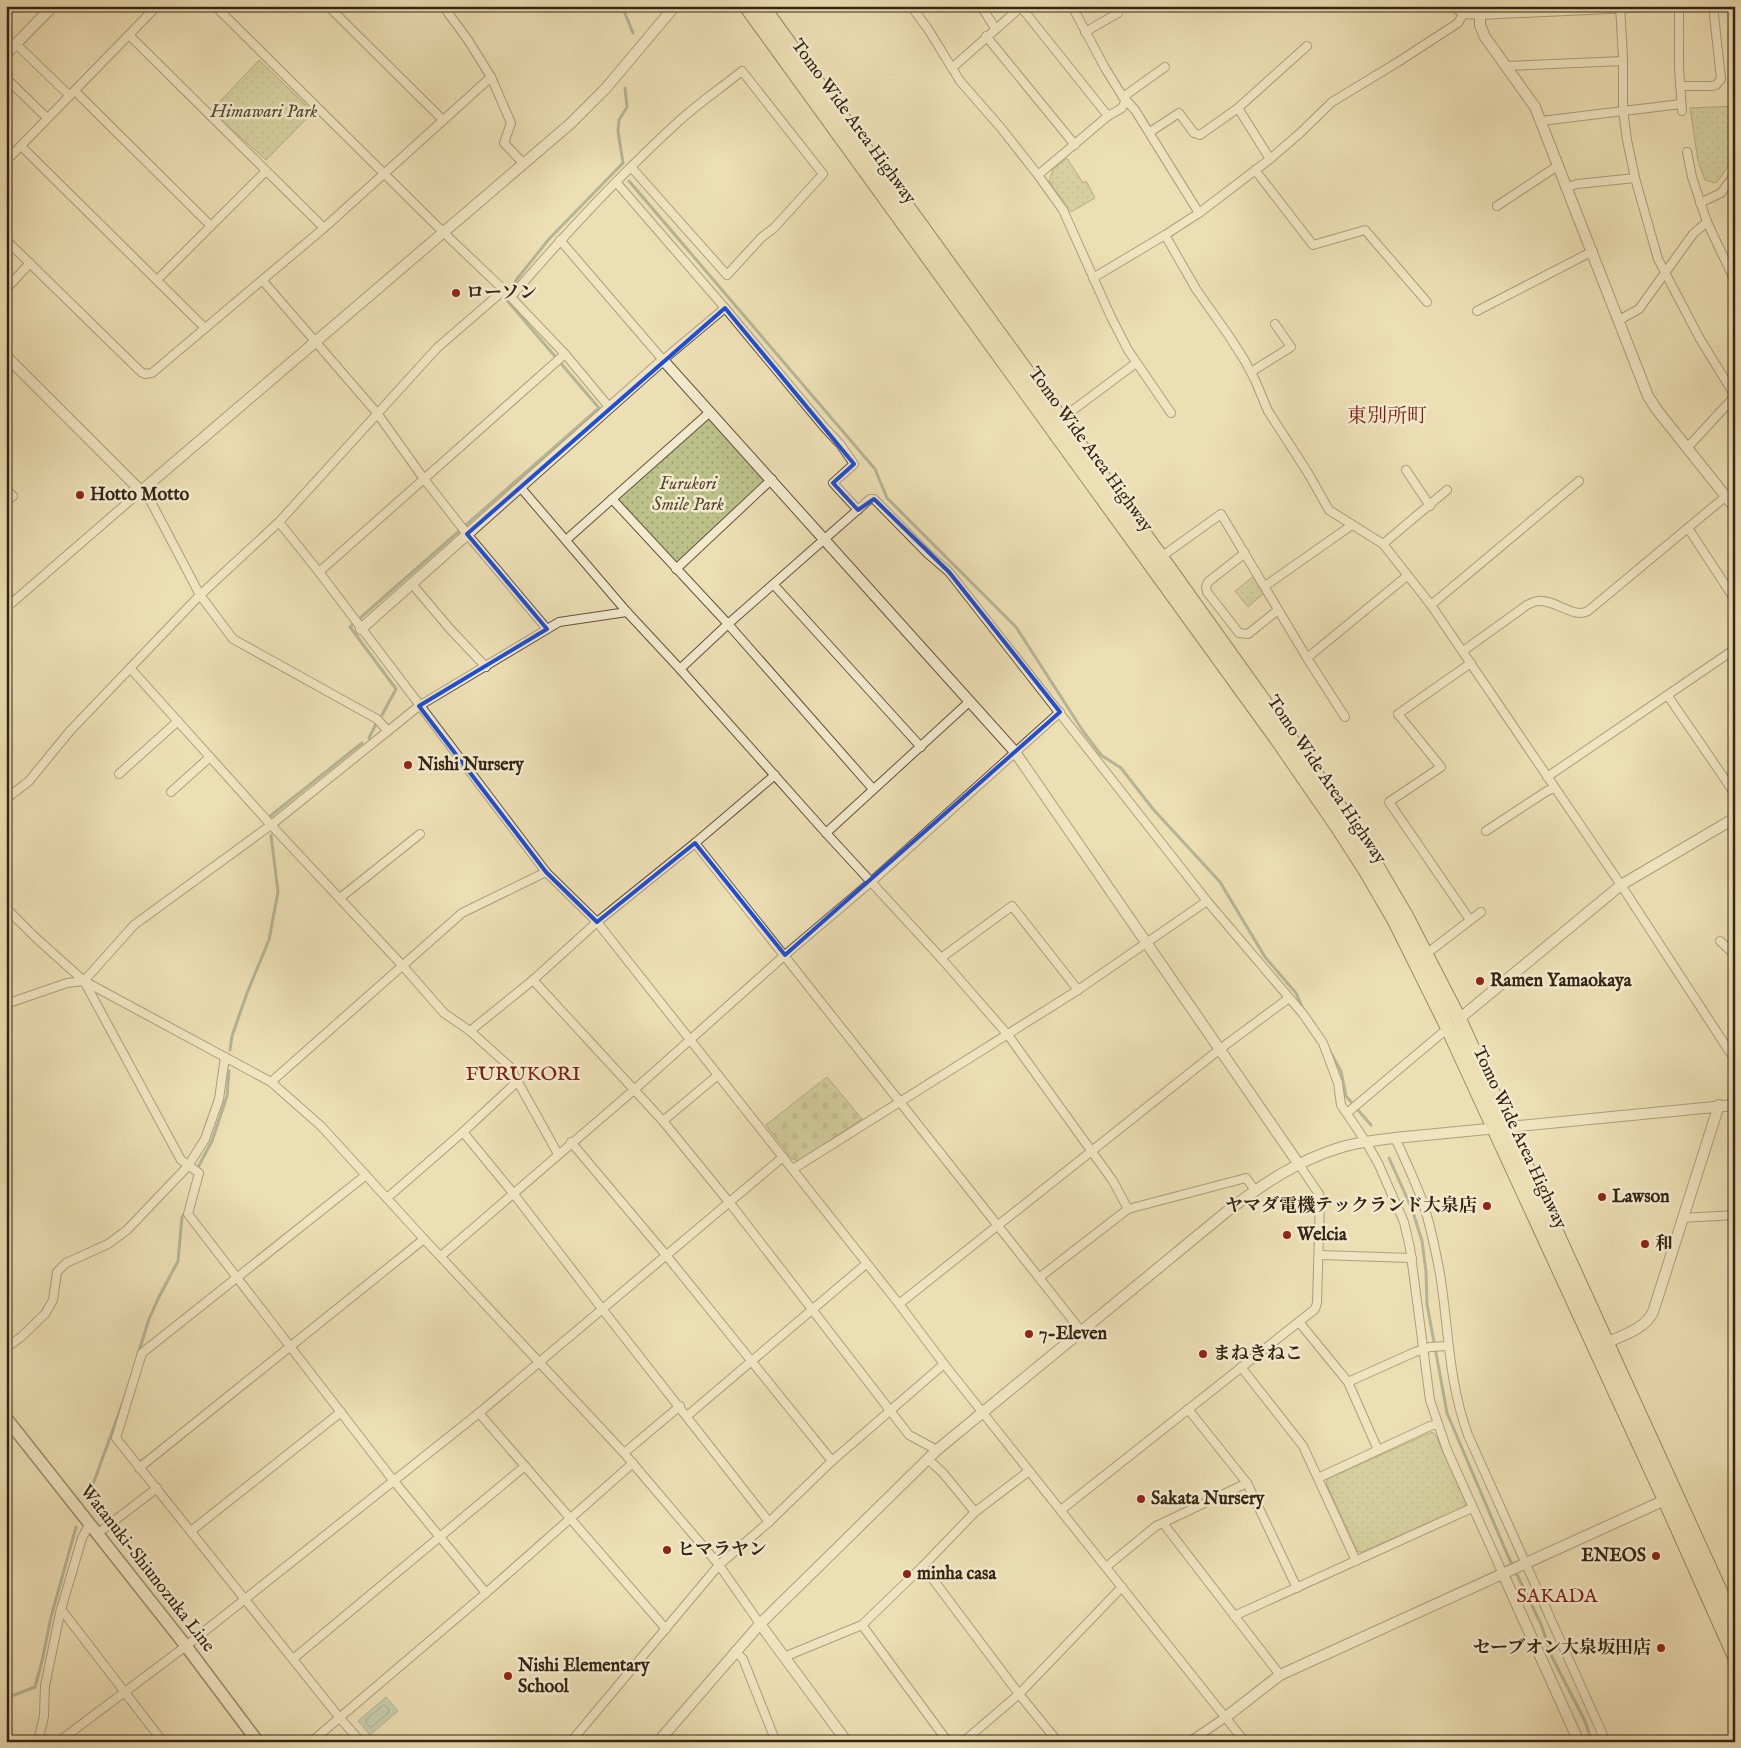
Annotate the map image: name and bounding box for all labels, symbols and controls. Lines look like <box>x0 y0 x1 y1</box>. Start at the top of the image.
street label: Tomo Wide Area Highway <box>785 35 921 209</box>
park label: Himawari Park <box>210 101 317 124</box>
place label: ローソン <box>466 282 537 305</box>
marker: ローソン <box>450 287 462 299</box>
street label: Tomo Wide Area Highway <box>1022 363 1158 537</box>
district label: 東別所町 <box>1347 404 1427 429</box>
park label: Furukori Smile Park <box>652 473 724 517</box>
place label: Hotto Motto <box>90 484 190 507</box>
marker: Hotto Motto <box>74 489 86 501</box>
street label: Tomo Wide Area Highway <box>1261 691 1391 869</box>
place label: Nishi Nursery <box>417 754 525 777</box>
marker: Nishi Nursery <box>402 759 414 771</box>
place label: Ramen Yamaokaya <box>1490 970 1633 993</box>
marker: Ramen Yamaokaya <box>1474 975 1486 987</box>
street label: Tomo Wide Area Highway <box>1467 1043 1571 1233</box>
district label: FURUKORI <box>465 1062 581 1087</box>
place label: Lawson <box>1612 1186 1670 1209</box>
marker: Lawson <box>1596 1191 1608 1203</box>
place label: ヤマダ電機テックランド大泉店 <box>1225 1195 1477 1218</box>
marker: ヤマダ電機テックランド大泉店 <box>1481 1200 1493 1212</box>
place label: Welcia <box>1296 1224 1348 1247</box>
marker: Welcia <box>1281 1229 1293 1241</box>
place label: 和 <box>1655 1233 1673 1256</box>
marker: 和 <box>1639 1238 1651 1250</box>
place label: 7-Eleven <box>1039 1323 1108 1346</box>
marker: 7-Eleven <box>1023 1328 1035 1340</box>
place label: まねきねこ <box>1213 1343 1303 1366</box>
marker: まねきねこ <box>1197 1348 1209 1360</box>
street label: Watanuki-Shiunozuka Line <box>75 1481 219 1657</box>
place label: Sakata Nursery <box>1151 1488 1266 1511</box>
marker: Sakata Nursery <box>1135 1493 1147 1505</box>
place label: ヒマラヤン <box>677 1539 767 1562</box>
marker: ヒマラヤン <box>661 1544 673 1556</box>
place label: ENEOS <box>1581 1545 1646 1568</box>
marker: ENEOS <box>1650 1550 1662 1562</box>
place label: minha casa <box>917 1563 997 1586</box>
marker: minha casa <box>901 1568 913 1580</box>
district label: SAKADA <box>1517 1584 1598 1609</box>
place label: セーブオン大泉坂田店 <box>1473 1637 1651 1660</box>
marker: セーブオン大泉坂田店 <box>1655 1642 1667 1654</box>
place label: Nishi Elementary School <box>517 1655 651 1699</box>
marker: Nishi Elementary School <box>502 1670 514 1682</box>

